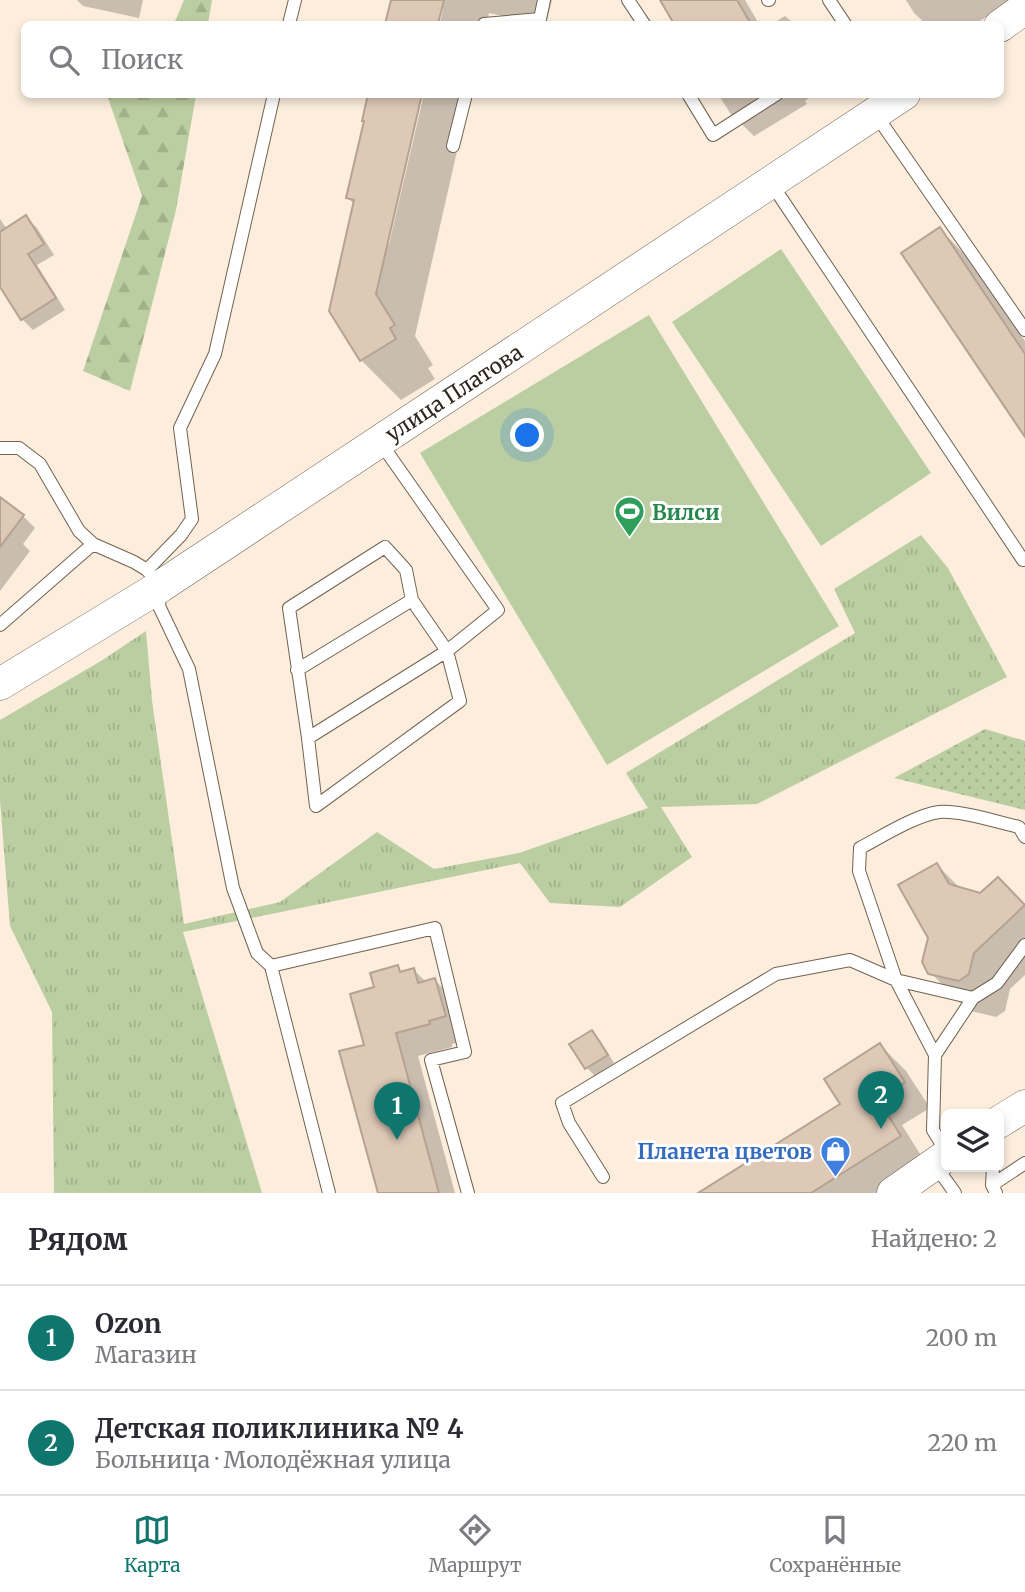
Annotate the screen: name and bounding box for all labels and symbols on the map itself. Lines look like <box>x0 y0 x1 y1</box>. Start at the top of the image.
street label: улица Платова <box>380 339 528 447</box>
your location <box>510 418 544 452</box>
sports icon: Вилси <box>612 495 646 539</box>
place label: Вилси <box>652 499 720 526</box>
pin: 2 <box>858 1071 904 1129</box>
pin: 1 <box>374 1082 420 1140</box>
shop icon: Планета цветов <box>818 1134 852 1178</box>
place label: Планета цветов <box>637 1138 812 1165</box>

